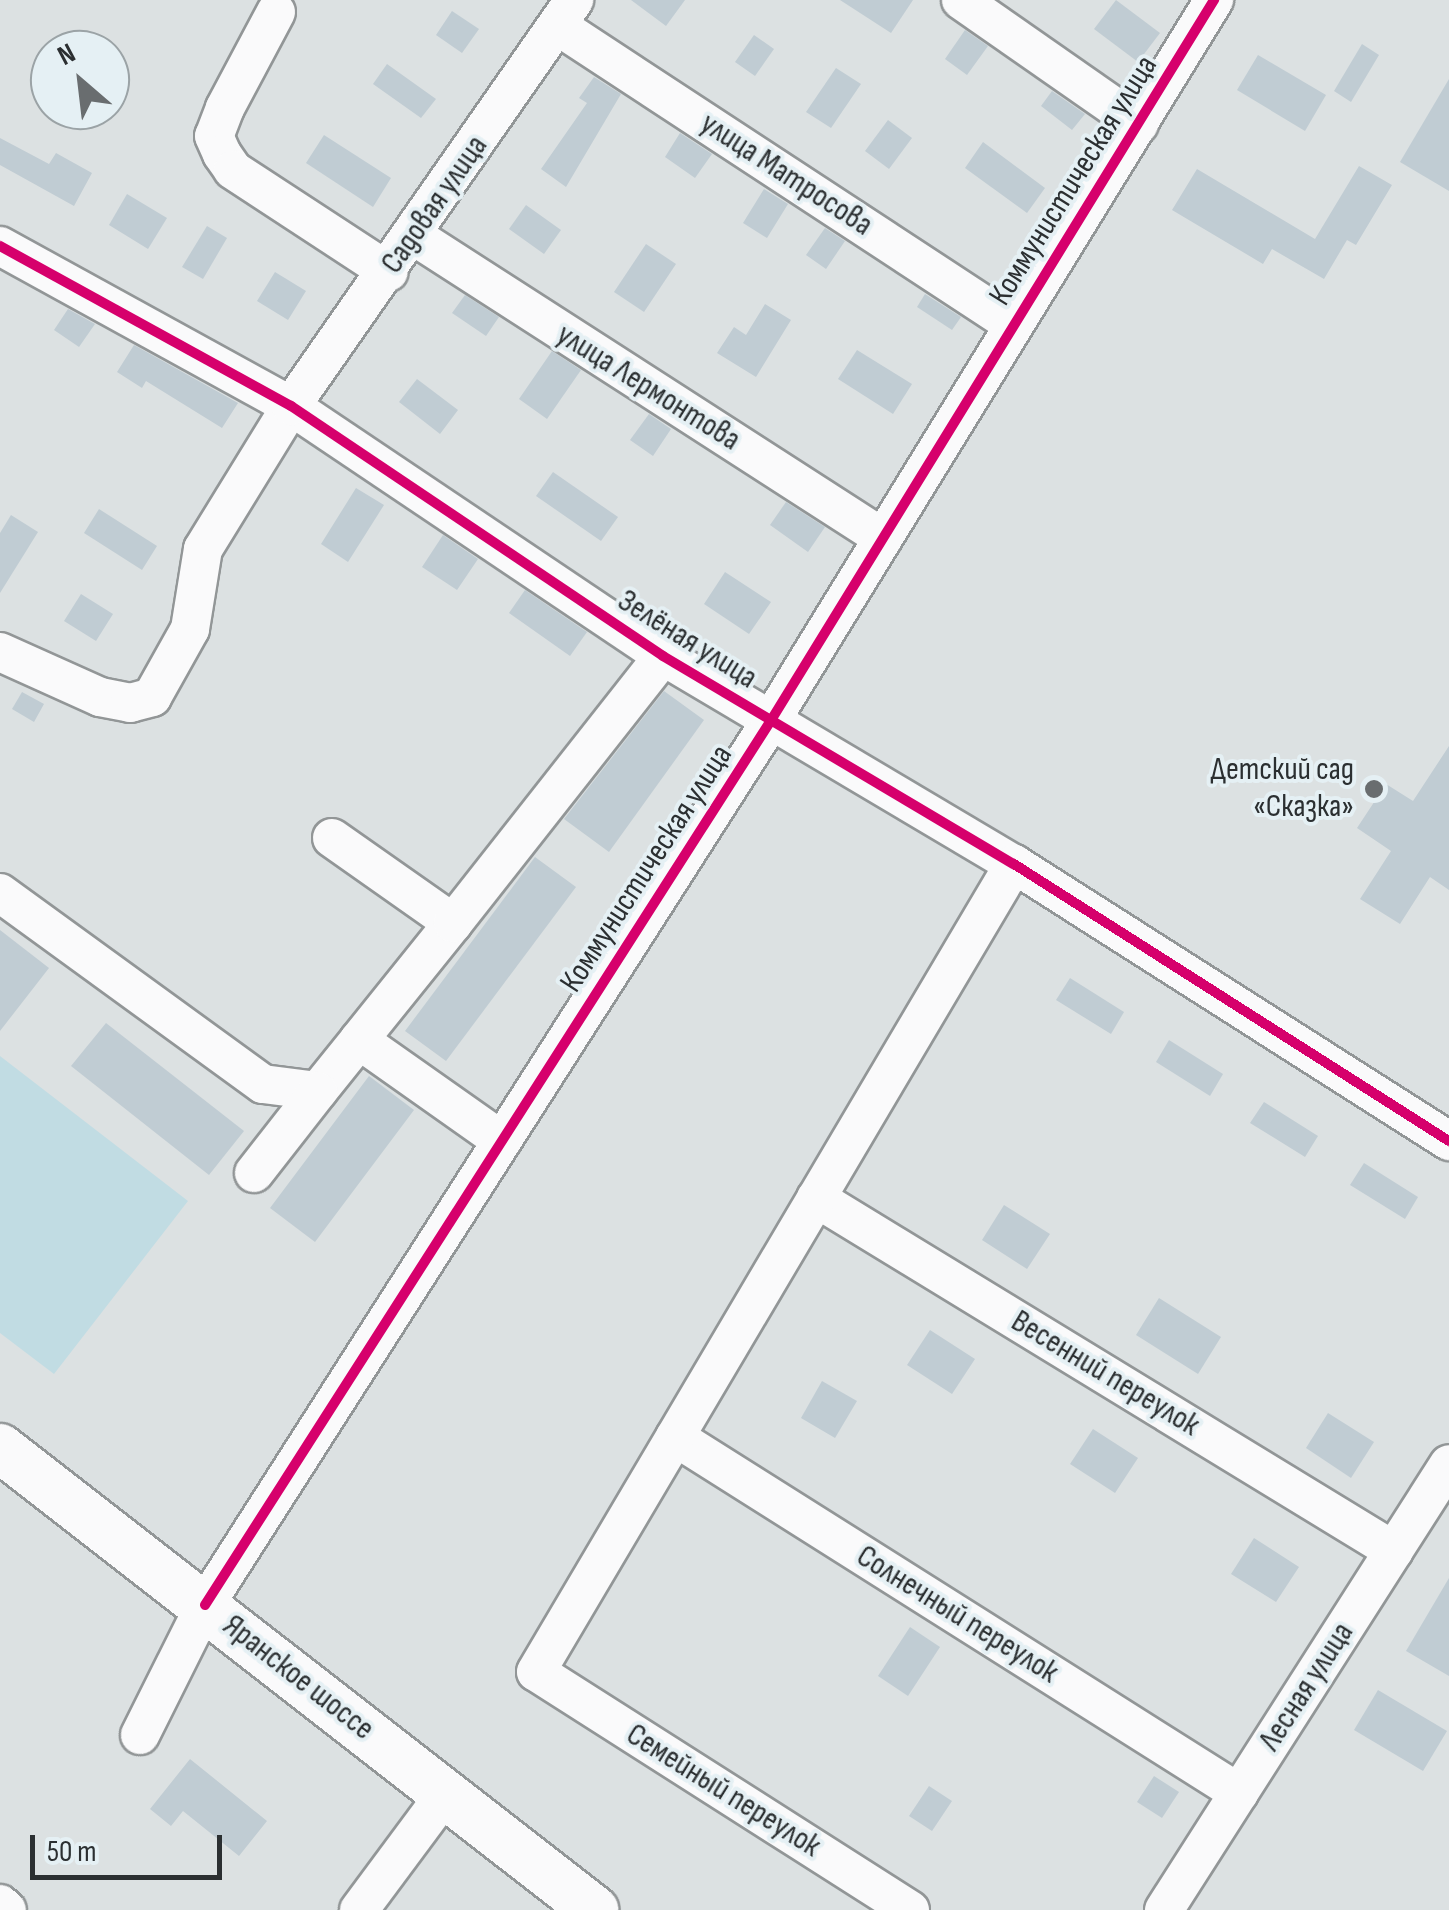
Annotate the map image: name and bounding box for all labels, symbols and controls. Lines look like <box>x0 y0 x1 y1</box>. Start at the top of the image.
north arrow <box>30 30 130 130</box>
text: N <box>52 37 81 73</box>
street label: Коммунистическая улица <box>982 49 1166 313</box>
street label: улица Матросова <box>693 105 879 245</box>
street label: Садовая улица <box>374 129 496 281</box>
street label: улица Лермонтова <box>549 316 747 460</box>
street label: Зелёная улица <box>610 582 764 698</box>
street label: Коммунистическая улица <box>553 738 741 1000</box>
place label: Детский сад «Сказка» <box>1211 752 1354 827</box>
marker: Детский сад «Сказка» <box>1363 778 1385 800</box>
street label: Весенний переулок <box>1004 1303 1206 1445</box>
street label: Солнечный переулок <box>849 1538 1065 1692</box>
street label: Яранское шоссе <box>215 1607 381 1749</box>
street label: Лесная улица <box>1251 1616 1363 1758</box>
street label: Семейный переулок <box>619 1716 827 1866</box>
scale bar <box>35 1815 228 1877</box>
text: 50 m <box>47 1834 96 1870</box>

